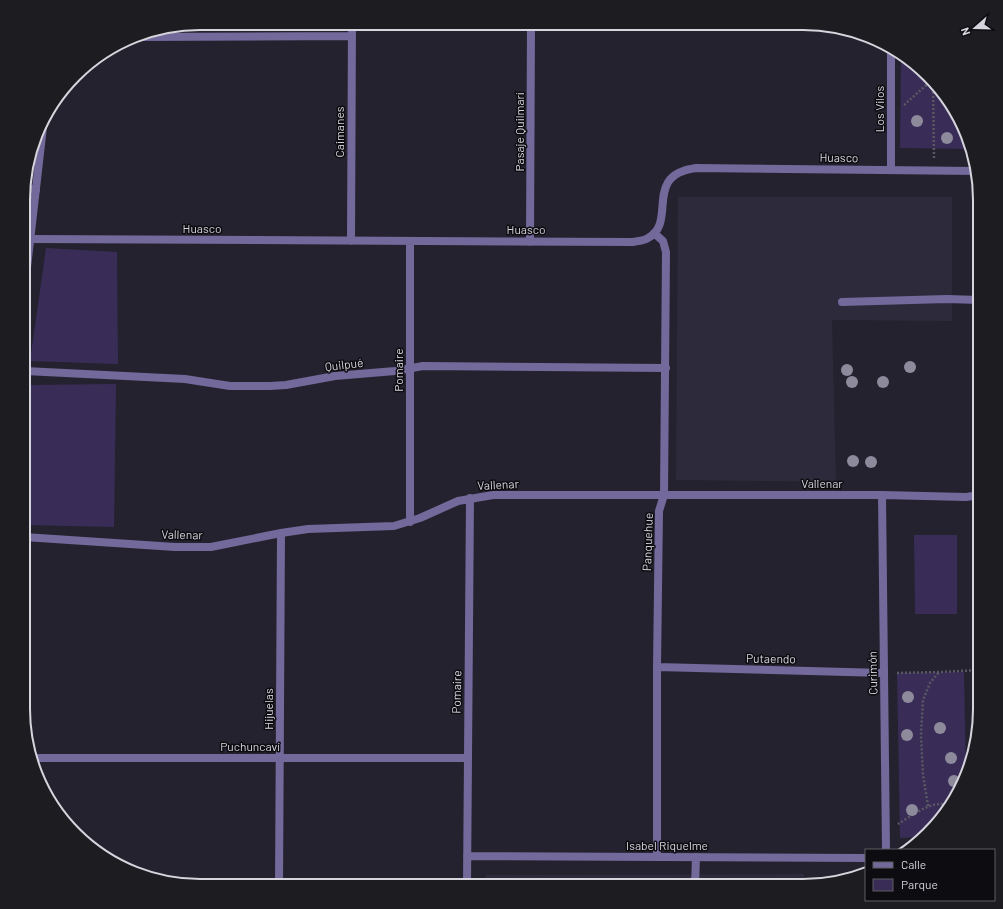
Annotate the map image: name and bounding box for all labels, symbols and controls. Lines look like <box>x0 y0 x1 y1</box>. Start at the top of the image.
north arrow <box>955 8 995 48</box>
text: N <box>958 26 972 37</box>
street label: Los Vilos <box>872 85 886 132</box>
street label: Pasaje Quilmarí <box>512 92 526 171</box>
street label: Caimanes <box>332 106 346 157</box>
street label: Huasco <box>819 150 859 164</box>
street label: Huasco <box>183 221 221 235</box>
street label: Huasco <box>507 222 545 236</box>
street label: Pomaire <box>391 348 405 392</box>
street label: Quilpué <box>324 355 364 373</box>
street label: Vallenar <box>477 476 520 492</box>
street label: Vallenar <box>801 476 843 490</box>
street label: Panquehue <box>639 513 655 571</box>
street label: Vallenar <box>161 527 204 541</box>
street label: Putaendo <box>746 651 796 665</box>
street label: Curimón <box>865 651 879 695</box>
street label: Pomaire <box>449 670 463 714</box>
street label: Hijuelas <box>261 688 275 730</box>
street label: Puchuncaví <box>220 739 280 753</box>
street label: Isabel Riquelme <box>626 838 708 852</box>
legend <box>865 849 995 901</box>
text: Calle <box>901 857 926 871</box>
text: Parque <box>901 877 938 891</box>

